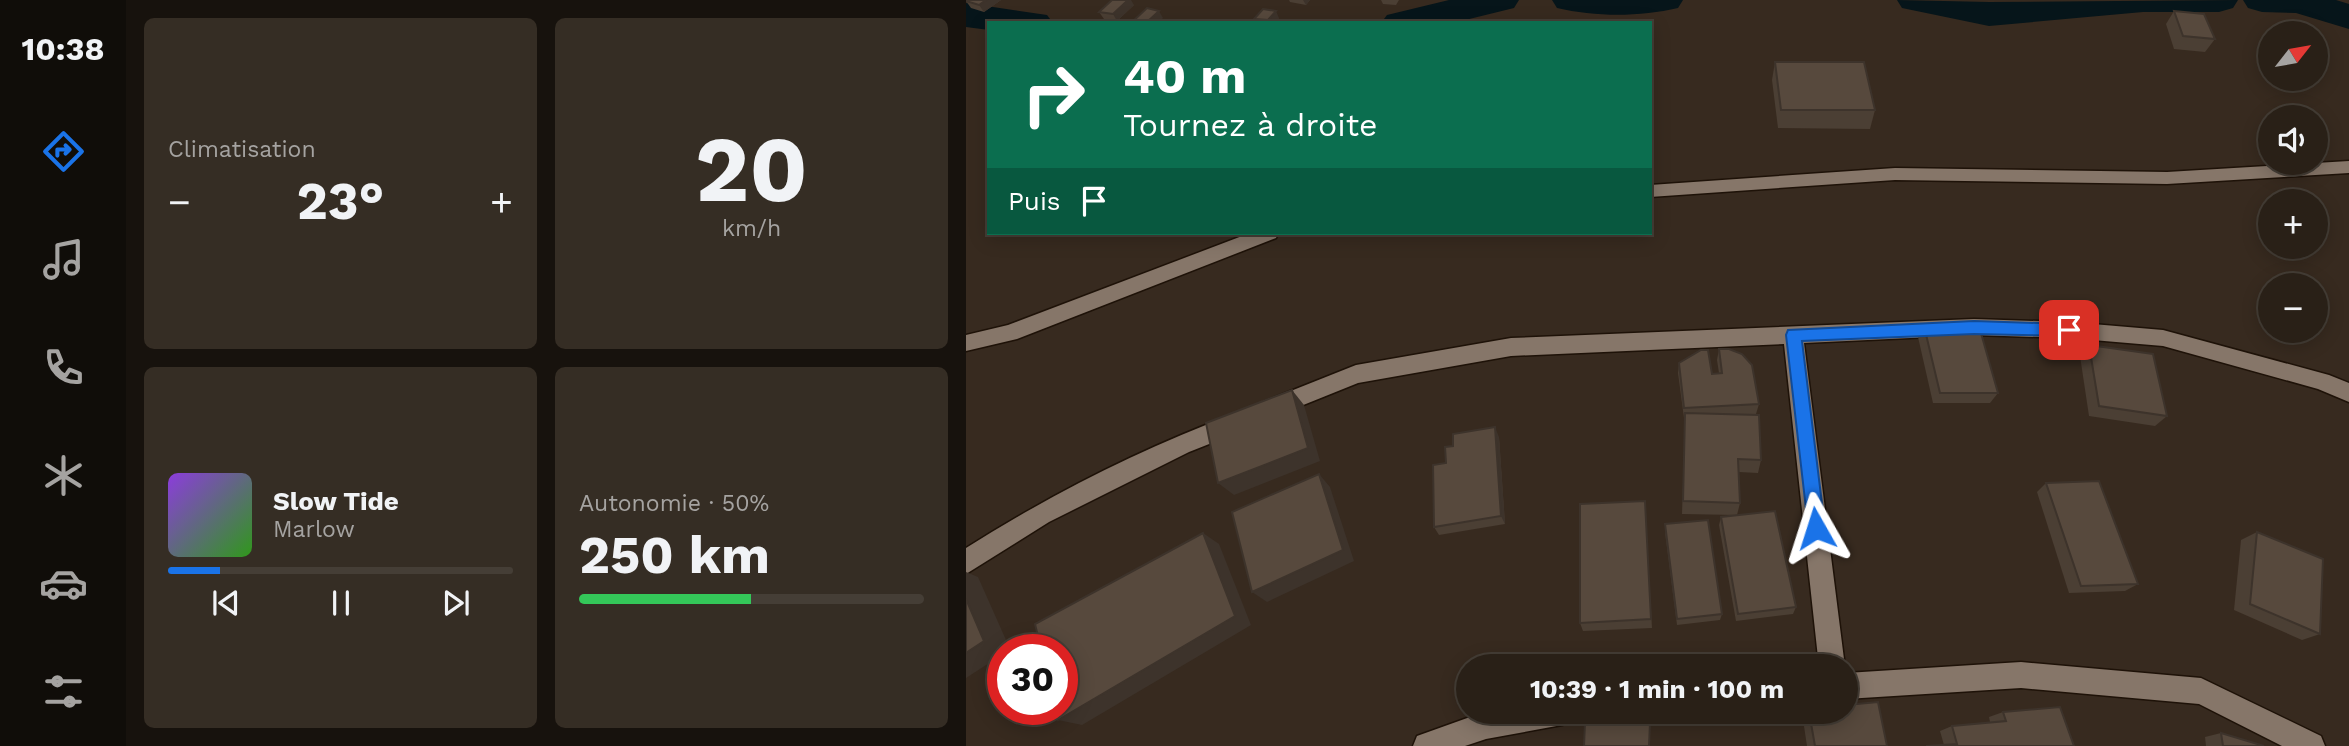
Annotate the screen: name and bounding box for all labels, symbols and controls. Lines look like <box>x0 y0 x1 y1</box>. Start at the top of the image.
north arrow <box>2258 21 2328 91</box>
map controls <box>2258 21 2328 343</box>
text: 10:38 <box>21 30 105 68</box>
text: 40 m <box>1123 47 1246 105</box>
icon: right <box>1008 49 1099 140</box>
button: sound <box>2258 105 2328 175</box>
text: Tournez à droite <box>1123 106 1378 144</box>
text: 20 <box>695 116 808 223</box>
icon: directions <box>39 127 88 176</box>
text: Climatisation <box>168 136 316 163</box>
text: 23° <box>297 171 384 232</box>
text: − <box>168 180 191 224</box>
text: + <box>490 180 513 224</box>
icon: arrive <box>1075 182 1113 220</box>
text: Puis <box>1008 186 1061 216</box>
button: + <box>2258 189 2328 259</box>
text: km/h <box>722 215 781 242</box>
icon: music <box>39 235 88 284</box>
button: − <box>2258 273 2328 343</box>
pin <box>2039 300 2099 360</box>
icon: arrive <box>2050 311 2088 349</box>
icon: phone <box>39 343 88 392</box>
icon: climate <box>39 451 88 500</box>
text: Slow Tide <box>273 486 399 516</box>
text: Autonomie · 50% <box>579 490 769 517</box>
position arrow <box>1779 491 1853 565</box>
text: Marlow <box>273 516 355 543</box>
text: 250 km <box>579 525 770 586</box>
icon: car <box>39 559 88 608</box>
icon: previous <box>207 584 245 622</box>
icon: pause <box>322 584 360 622</box>
icon: next <box>437 584 475 622</box>
speed limit sign: 30 <box>987 634 1078 725</box>
icon: filters <box>39 667 88 716</box>
text: 10:39 · 1 min · 100 m <box>1530 674 1784 704</box>

